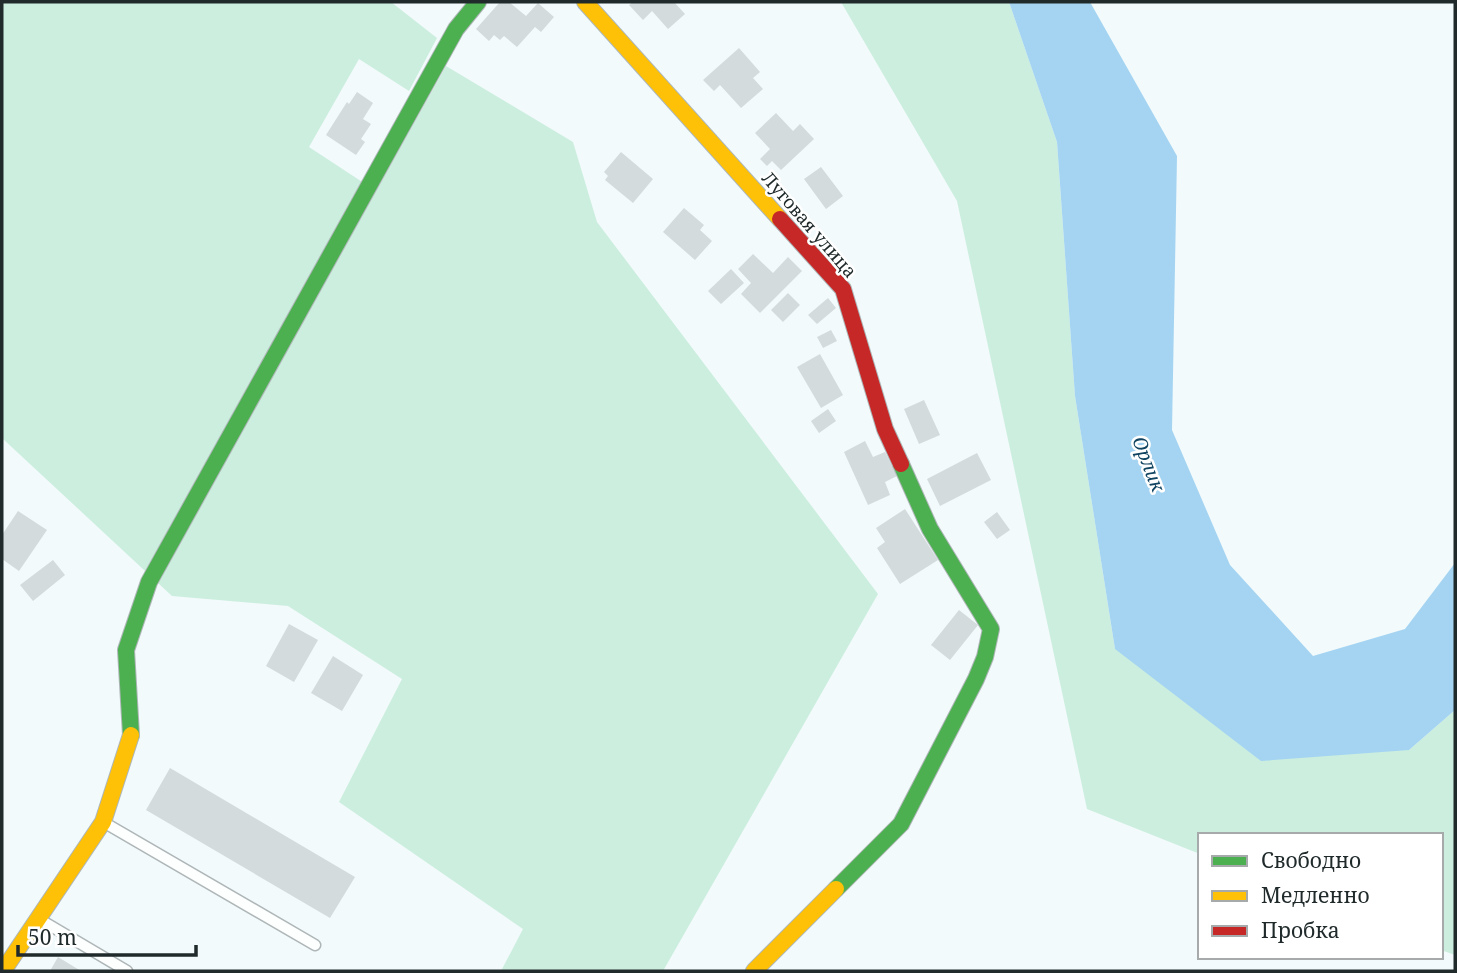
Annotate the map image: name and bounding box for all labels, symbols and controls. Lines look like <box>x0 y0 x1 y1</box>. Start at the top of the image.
street label: Луговая улица <box>757 166 862 282</box>
water label: Орлик <box>1126 432 1172 497</box>
legend <box>1198 833 1443 959</box>
text: Свободно <box>1261 846 1361 874</box>
text: Медленно <box>1261 881 1370 909</box>
scale bar <box>18 914 196 958</box>
text: Пробка <box>1261 916 1340 944</box>
text: 50 m <box>28 923 77 951</box>

